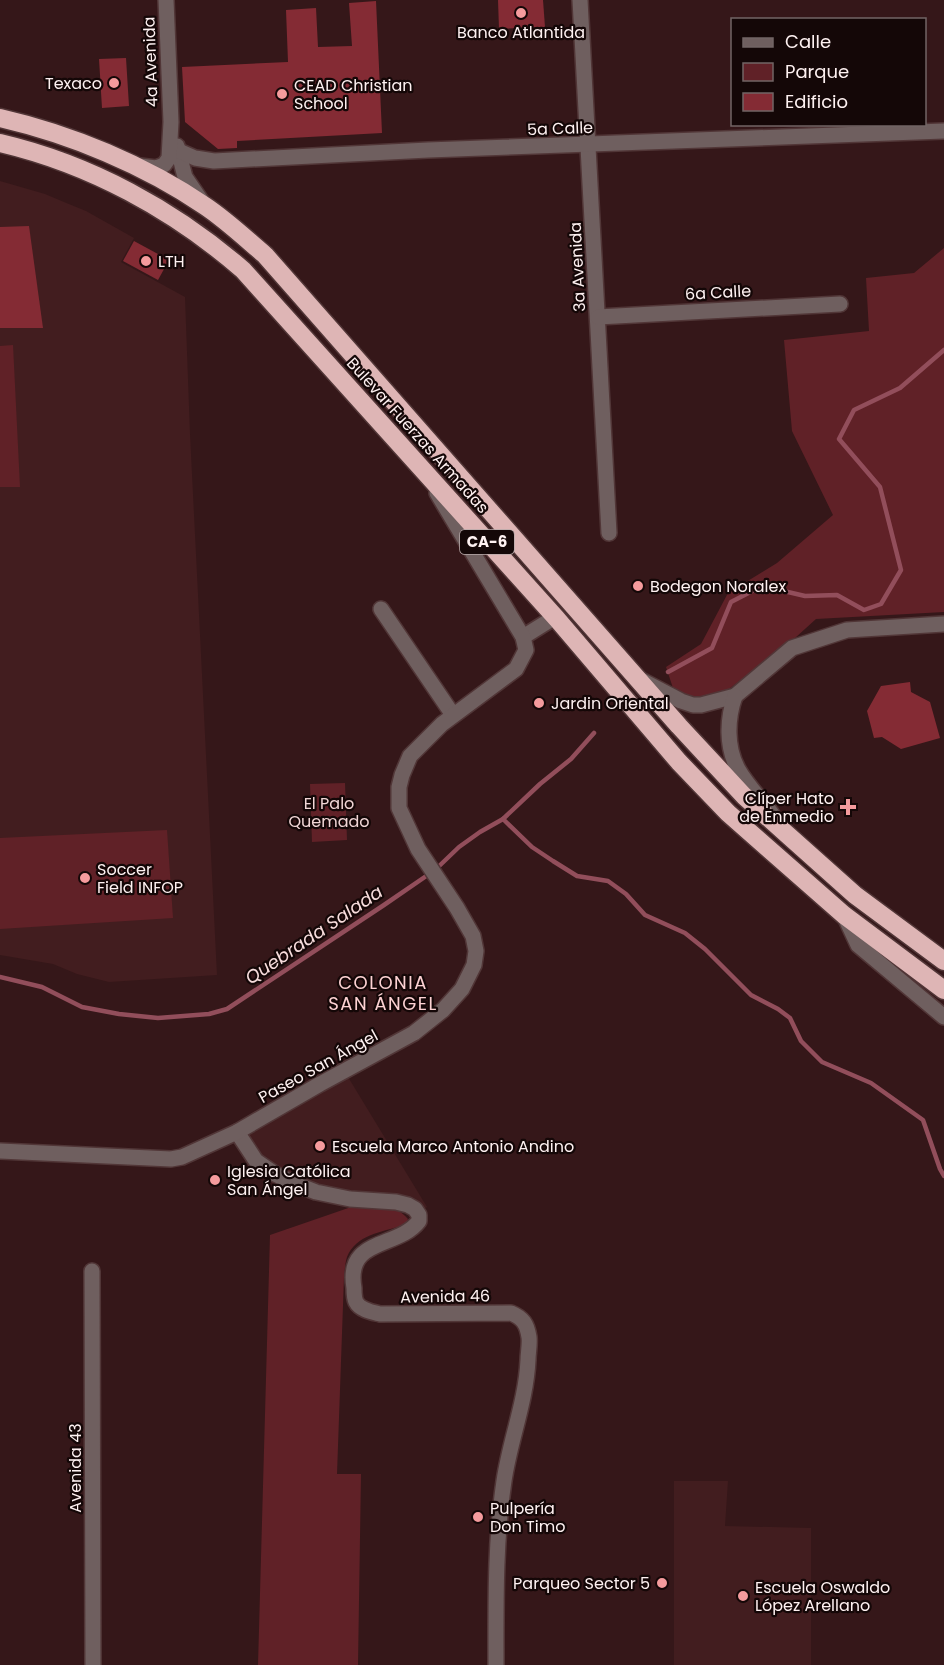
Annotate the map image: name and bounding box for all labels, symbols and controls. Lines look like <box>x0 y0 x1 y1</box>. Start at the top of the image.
marker: Banco Atlantida <box>514 6 528 20</box>
street label: 4a Avenida <box>137 16 164 108</box>
legend <box>731 18 926 126</box>
place label: Banco Atlantida <box>457 21 585 44</box>
text: Calle <box>785 29 831 54</box>
text: Parque <box>785 59 849 84</box>
place label: Texaco <box>45 72 102 95</box>
place label: CEAD Christian School <box>294 74 413 115</box>
marker: Texaco <box>107 76 121 90</box>
marker: CEAD Christian School <box>275 87 289 101</box>
text: Edificio <box>785 89 848 114</box>
street label: 5a Calle <box>527 116 594 141</box>
street label: 3a Avenida <box>564 221 591 313</box>
place label: LTH <box>158 250 185 273</box>
marker: LTH <box>139 254 153 268</box>
street label: 6a Calle <box>684 279 752 306</box>
street label: Bulevar Fuerzas Armadas <box>341 352 494 518</box>
road number: CA-6 <box>460 530 514 554</box>
place label: Bodegon Noralex <box>650 575 786 598</box>
marker: Bodegon Noralex <box>631 579 645 593</box>
place label: Jardin Oriental <box>551 692 669 715</box>
marker: Jardin Oriental <box>532 696 546 710</box>
place label: Clíper Hato de Enmedio <box>739 787 834 828</box>
park label: El Palo Quemado <box>288 792 370 833</box>
marker: Clíper Hato de Enmedio <box>839 798 857 816</box>
place label: Soccer Field INFOP <box>97 858 183 899</box>
marker: Soccer Field INFOP <box>78 871 92 885</box>
water label: Quebrada Salada <box>240 879 388 990</box>
district label: COLONIA SAN ÁNGEL <box>328 970 438 1016</box>
street label: Paseo San Ángel <box>254 1024 382 1109</box>
place label: Escuela Marco Antonio Andino <box>332 1135 574 1158</box>
marker: Escuela Marco Antonio Andino <box>313 1139 327 1153</box>
place label: Iglesia Católica San Ángel <box>227 1160 351 1201</box>
marker: Iglesia Católica San Ángel <box>208 1173 222 1187</box>
street label: Avenida 46 <box>400 1284 490 1309</box>
street label: Avenida 43 <box>64 1423 87 1513</box>
place label: Pulpería Don Timo <box>490 1497 565 1538</box>
marker: Pulpería Don Timo <box>471 1510 485 1524</box>
place label: Parqueo Sector 5 <box>513 1572 650 1595</box>
marker: Parqueo Sector 5 <box>655 1576 669 1590</box>
place label: Escuela Oswaldo López Arellano <box>755 1576 890 1617</box>
marker: Escuela Oswaldo López Arellano <box>736 1589 750 1603</box>

